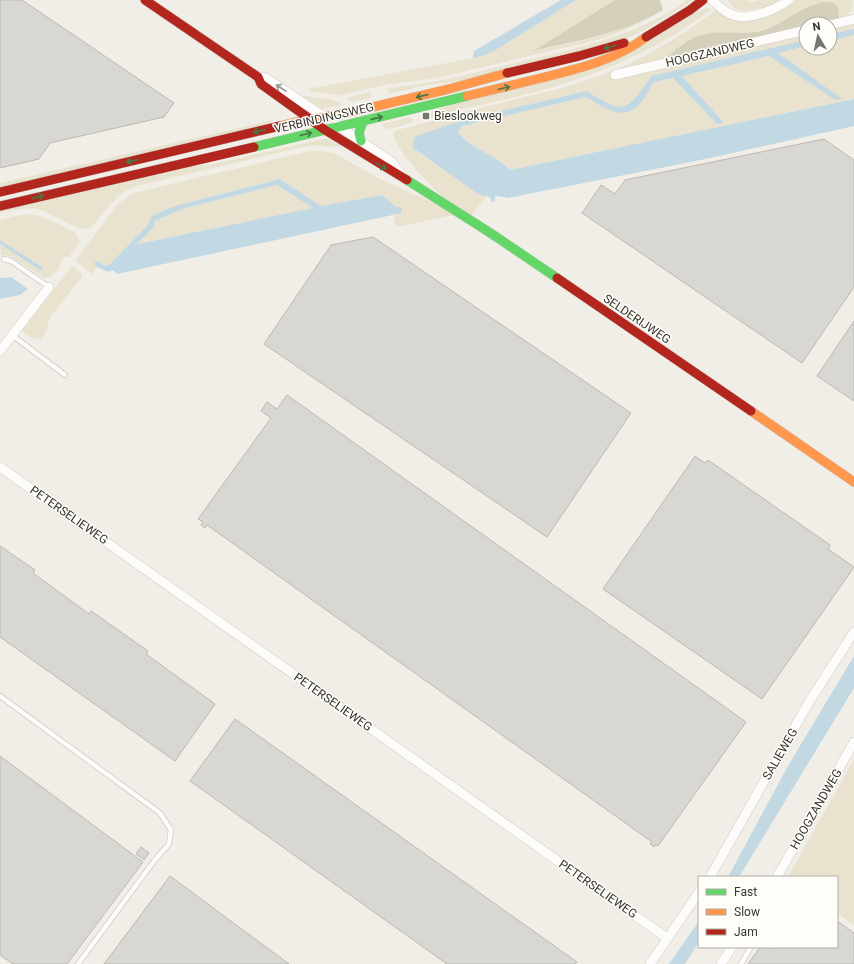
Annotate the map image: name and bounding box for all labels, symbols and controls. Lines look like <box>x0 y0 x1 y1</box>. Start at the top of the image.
north arrow <box>798 16 838 56</box>
text: N <box>812 20 822 34</box>
street label: HOOGZANDWEG <box>664 36 756 70</box>
one-way arrow <box>604 44 616 52</box>
one-way arrow <box>497 83 510 91</box>
one-way arrow <box>276 84 287 92</box>
one-way arrow <box>416 92 429 100</box>
street label: VERBINDINGSWEG <box>273 100 375 136</box>
place label: Bieslookweg <box>434 109 502 123</box>
marker: Bieslookweg <box>421 111 431 121</box>
one-way arrow <box>371 113 384 121</box>
one-way arrow <box>253 128 266 136</box>
one-way arrow <box>299 130 312 138</box>
one-way arrow <box>126 157 139 165</box>
one-way arrow <box>375 162 387 170</box>
one-way arrow <box>31 192 44 200</box>
street label: SELDERIJWEG <box>601 291 673 347</box>
street label: PETERSELIEWEG <box>27 483 111 547</box>
street label: PETERSELIEWEG <box>291 670 375 734</box>
street label: SALIEWEG <box>760 726 800 782</box>
street label: HOOGZANDWEG <box>787 766 845 852</box>
street label: PETERSELIEWEG <box>556 857 640 921</box>
legend <box>698 876 838 948</box>
text: Fast <box>734 885 757 899</box>
text: Slow <box>734 905 760 919</box>
text: Jam <box>734 925 758 939</box>

